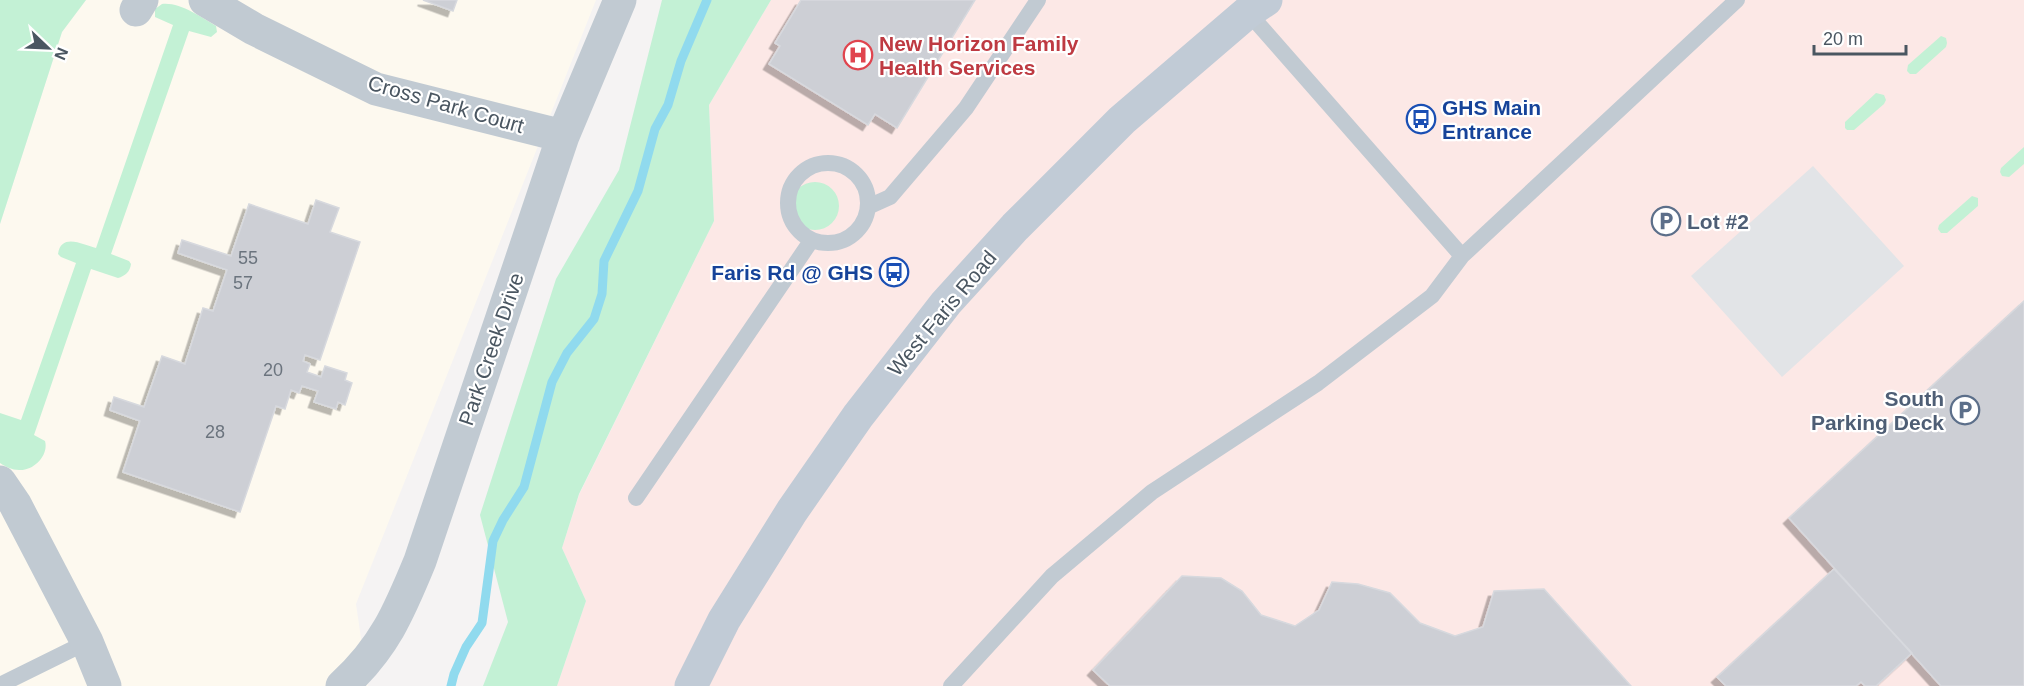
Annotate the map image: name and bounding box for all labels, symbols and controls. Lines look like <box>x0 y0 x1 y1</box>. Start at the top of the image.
north arrow <box>18 18 78 78</box>
scale bar <box>1814 18 1906 56</box>
text: 20 m <box>1823 29 1863 49</box>
place label: New Horizon Family Health Services <box>879 32 1079 79</box>
hospital icon: New Horizon Family Health Services <box>842 39 874 71</box>
text: N <box>51 45 71 62</box>
street label: Cross Park Court <box>365 71 527 137</box>
place label: GHS Main Entrance <box>1442 96 1541 143</box>
bus stop icon: GHS Main Entrance <box>1405 103 1437 135</box>
parking icon: Lot #2 <box>1650 205 1682 237</box>
place label: Lot #2 <box>1687 210 1749 233</box>
street label: West Faris Road <box>883 246 1001 380</box>
house number: 55 <box>238 248 258 268</box>
bus stop icon: Faris Rd @ GHS <box>878 256 910 288</box>
place label: Faris Rd @ GHS <box>711 261 873 284</box>
street label: Park Creek Drive <box>454 270 528 428</box>
house number: 57 <box>233 273 253 293</box>
house number: 20 <box>263 360 283 380</box>
place label: South Parking Deck <box>1811 387 1944 434</box>
parking icon: South Parking Deck <box>1949 394 1981 426</box>
house number: 28 <box>205 422 225 442</box>

